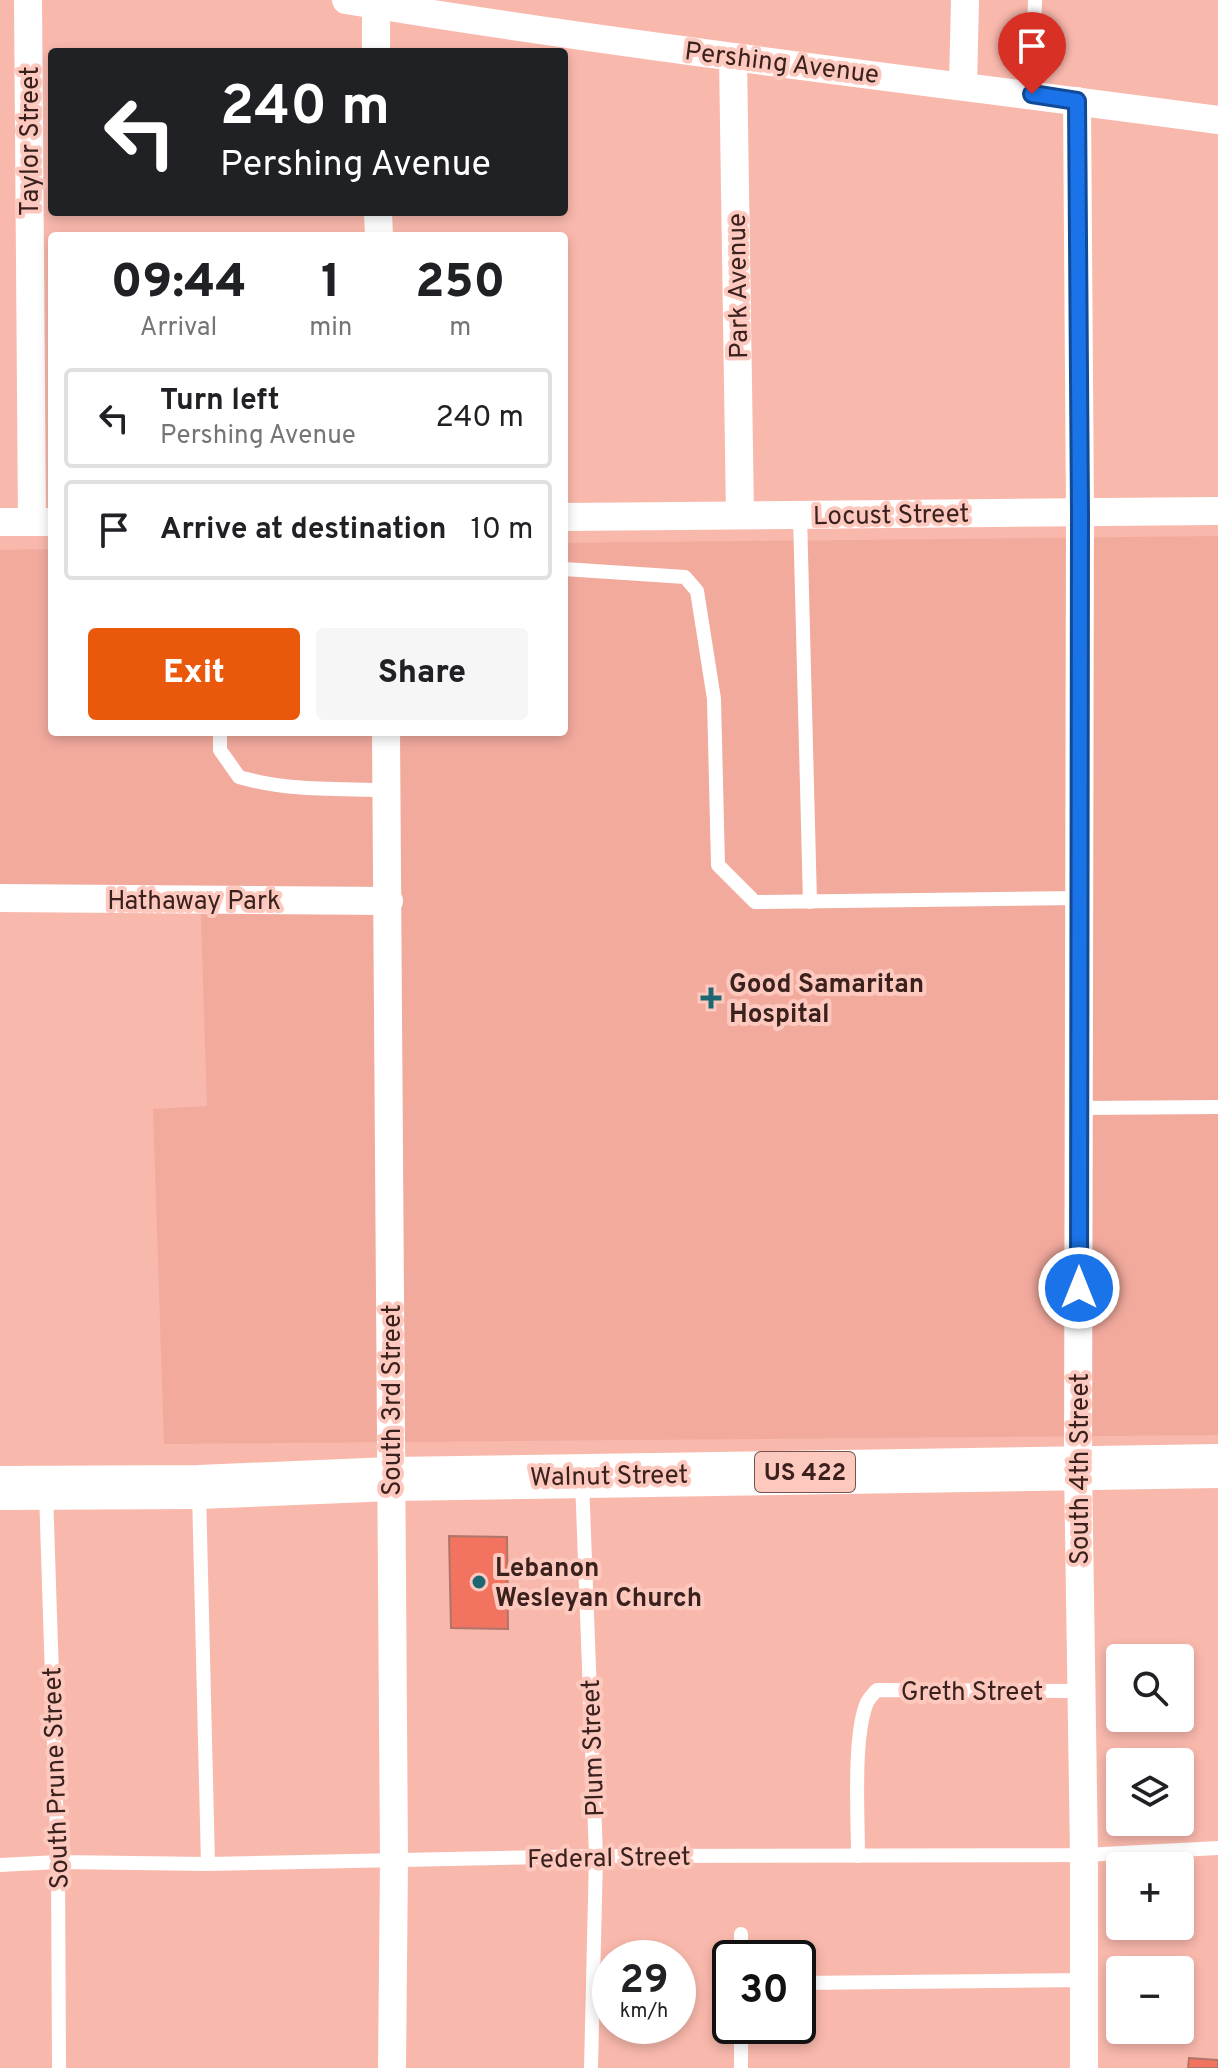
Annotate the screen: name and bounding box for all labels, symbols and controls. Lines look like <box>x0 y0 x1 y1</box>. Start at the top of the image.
pin <box>998 12 1066 94</box>
icon: arrive <box>1010 24 1054 68</box>
street label: Pershing Avenue <box>683 36 881 93</box>
street label: Taylor Street <box>15 66 48 216</box>
text: 240 m <box>220 74 390 144</box>
icon: left <box>88 80 192 184</box>
text: Pershing Avenue <box>220 143 491 189</box>
street label: Park Avenue <box>722 213 757 359</box>
text: 09:44 <box>111 254 247 314</box>
text: 1 <box>321 254 341 314</box>
text: 250 <box>415 254 505 314</box>
text: Arrival <box>140 312 217 345</box>
text: min <box>309 312 352 345</box>
text: m <box>449 312 471 345</box>
text: Turn left <box>160 383 280 420</box>
icon: left <box>92 396 136 440</box>
text: 240 m <box>436 400 524 437</box>
text: Pershing Avenue <box>160 420 356 453</box>
street label: Locust Street <box>813 499 969 534</box>
icon: arrive <box>92 508 136 552</box>
text: Arrive at destination <box>160 512 446 549</box>
text: 10 m <box>470 512 533 549</box>
button: Exit <box>88 628 300 720</box>
button: Share <box>316 628 528 720</box>
street label: Hathaway Park <box>107 886 281 919</box>
place label: Good Samaritan Hospital <box>729 969 924 1032</box>
marker: Good Samaritan Hospital <box>700 987 722 1009</box>
position arrow <box>1037 1246 1121 1330</box>
street label: South 3rd Street <box>377 1304 410 1496</box>
street label: South 4th Street <box>1065 1373 1098 1565</box>
road number: US 422 <box>755 1452 855 1492</box>
street label: Walnut Street <box>530 1460 689 1495</box>
place label: Lebanon Wesleyan Church <box>495 1553 702 1616</box>
marker: Lebanon Wesleyan Church <box>470 1573 488 1591</box>
map controls <box>1106 1644 1194 2044</box>
button: search <box>1106 1644 1194 1732</box>
street label: South Prune Street <box>37 1666 78 1889</box>
street label: Greth Street <box>901 1677 1043 1710</box>
street label: Plum Street <box>576 1679 613 1817</box>
button: layers <box>1106 1748 1194 1836</box>
street label: Federal Street <box>527 1842 691 1877</box>
button: + <box>1106 1852 1194 1940</box>
speed limit sign: 30 <box>712 1940 816 2044</box>
button: − <box>1106 1956 1194 2044</box>
text: 29 <box>619 1957 669 2007</box>
text: km/h <box>620 1999 668 2025</box>

